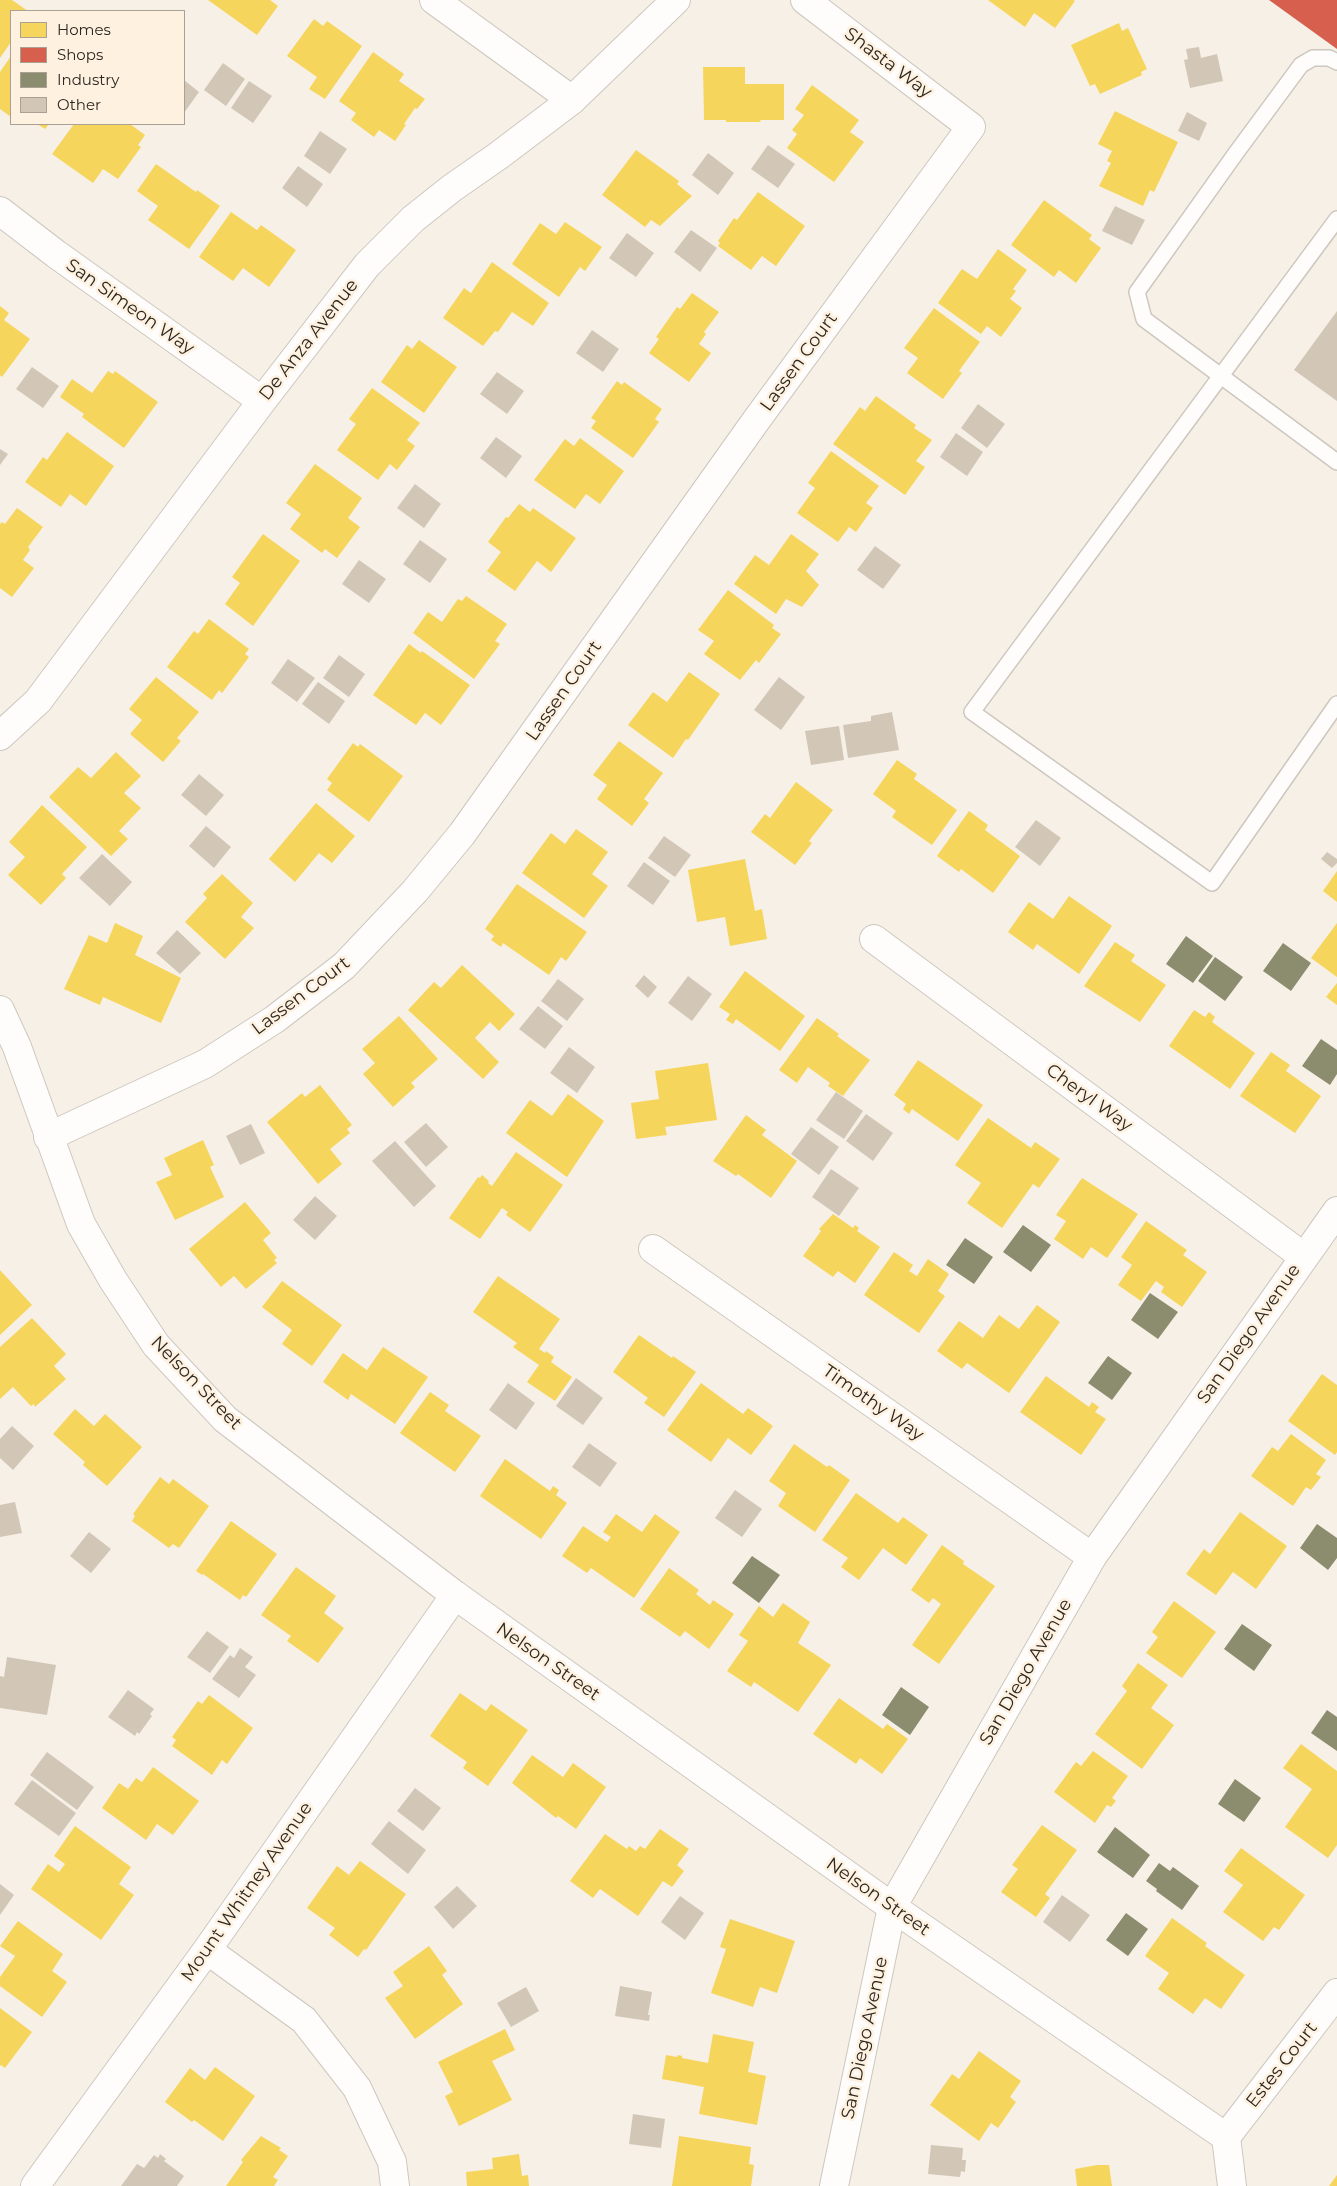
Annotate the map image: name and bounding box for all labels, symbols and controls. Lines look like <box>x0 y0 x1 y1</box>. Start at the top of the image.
legend <box>10 10 185 125</box>
text: Homes <box>57 20 111 39</box>
street label: Shasta Way <box>840 23 936 103</box>
text: Shops <box>57 45 103 64</box>
text: Industry <box>57 70 119 89</box>
text: Other <box>57 95 101 114</box>
street label: San Simeon Way <box>62 255 198 359</box>
street label: De Anza Avenue <box>255 275 363 405</box>
street label: Lassen Court <box>756 308 842 416</box>
street label: Lassen Court <box>522 637 606 745</box>
street label: Lassen Court <box>248 952 354 1040</box>
street label: Cheryl Way <box>1042 1060 1136 1136</box>
street label: San Diego Avenue <box>1193 1260 1305 1408</box>
street label: Nelson Street <box>146 1332 246 1434</box>
street label: Timothy Way <box>818 1360 928 1446</box>
street label: San Diego Avenue <box>975 1595 1077 1749</box>
street label: Nelson Street <box>492 1618 604 1706</box>
street label: Mount Whitney Avenue <box>177 1798 317 1986</box>
street label: Nelson Street <box>822 1853 934 1941</box>
street label: San Diego Avenue <box>837 1955 893 2121</box>
street label: Estes Court <box>1242 2018 1322 2112</box>

